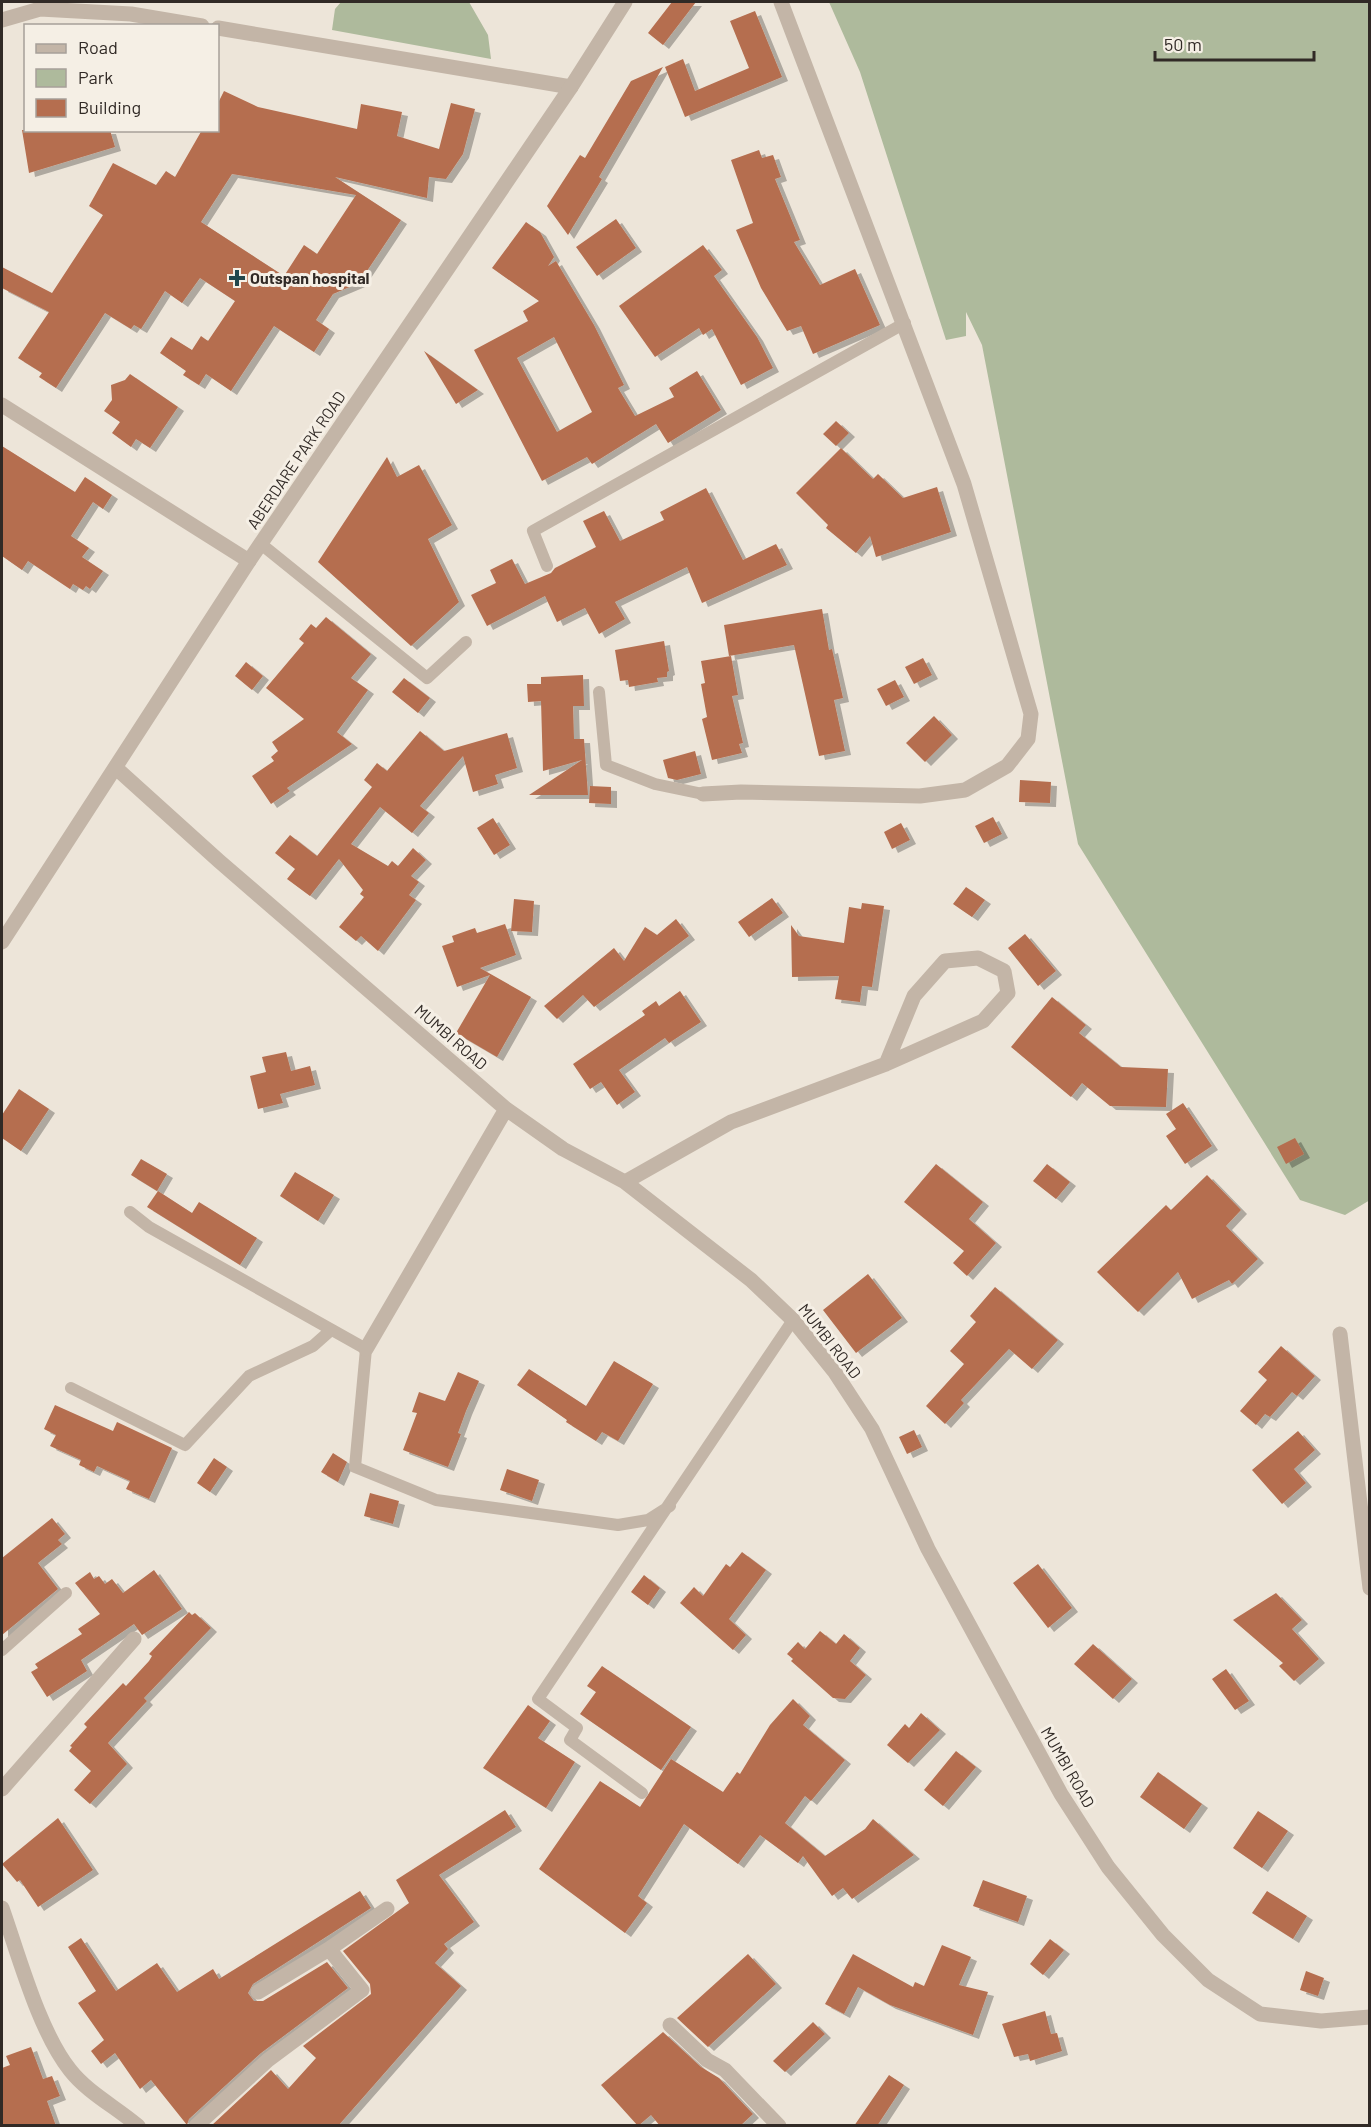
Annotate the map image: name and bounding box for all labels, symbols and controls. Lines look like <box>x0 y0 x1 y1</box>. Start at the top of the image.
legend <box>24 24 219 132</box>
scale bar <box>1155 24 1314 62</box>
text: 50 m <box>1164 33 1202 55</box>
text: Road <box>78 36 118 58</box>
text: Park <box>78 66 113 88</box>
text: Building <box>78 96 141 118</box>
place label: Outspan hospital <box>250 268 370 287</box>
marker: Outspan hospital <box>228 269 246 287</box>
street label: ABERDARE PARK ROAD <box>242 387 349 532</box>
street label: MUMBI ROAD <box>411 1000 492 1073</box>
street label: MUMBI ROAD <box>795 1299 866 1382</box>
street label: MUMBI ROAD <box>1038 1723 1099 1810</box>

